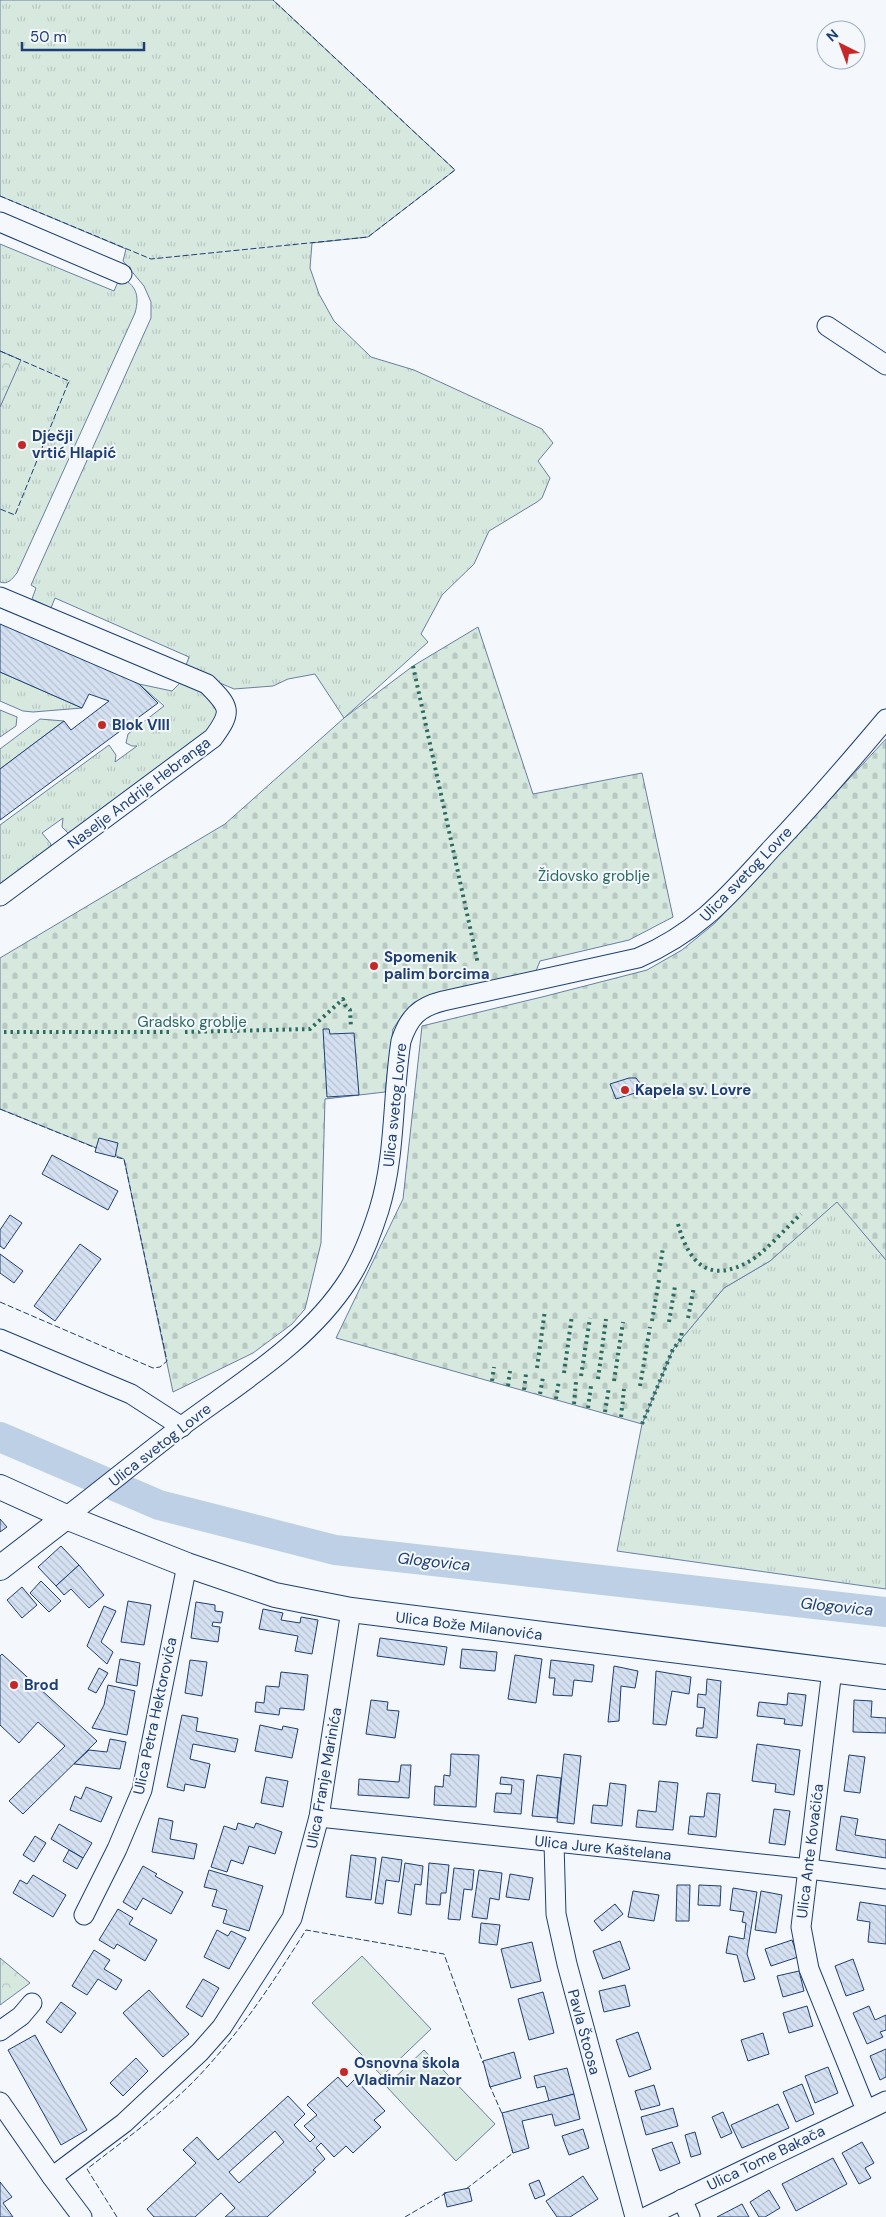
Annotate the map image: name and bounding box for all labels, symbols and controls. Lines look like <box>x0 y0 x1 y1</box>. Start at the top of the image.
scale bar <box>22 20 145 52</box>
north arrow <box>816 20 866 70</box>
text: N <box>822 25 842 45</box>
text: 50 m <box>30 27 67 47</box>
place label: Dječji vrtić Hlapić <box>32 426 116 463</box>
marker: Dječji vrtić Hlapić <box>16 439 28 451</box>
place label: Blok VIII <box>112 715 170 735</box>
marker: Blok VIII <box>96 719 108 731</box>
street label: Naselje Andrije Hebranga <box>63 733 215 853</box>
street label: Ulica svetog Lovre <box>695 822 797 926</box>
park label: Židovsko groblje <box>538 866 650 886</box>
place label: Spomenik palim borcima <box>384 947 489 984</box>
marker: Spomenik palim borcima <box>368 960 380 972</box>
park label: Gradsko groblje <box>137 1012 247 1032</box>
street label: Ulica svetog Lovre <box>379 1042 411 1168</box>
place label: Kapela sv. Lovre <box>635 1080 751 1100</box>
marker: Kapela sv. Lovre <box>619 1084 631 1096</box>
street label: Ulica svetog Lovre <box>105 1399 215 1491</box>
water label: Glogovica <box>396 1547 472 1576</box>
water label: Glogovica <box>799 1592 875 1621</box>
street label: Ulica Bože Milanovića <box>394 1607 544 1645</box>
street label: Ulica Petra Hektorovića <box>129 1635 181 1797</box>
place label: Brod <box>24 1675 59 1695</box>
marker: Brod <box>8 1679 20 1691</box>
street label: Ulica Franje Marinića <box>302 1706 346 1850</box>
street label: Ulica Ante Kovačića <box>792 1782 828 1920</box>
street label: Ulica Jure Kaštelana <box>534 1831 672 1865</box>
street label: Pavla Štoosa <box>563 1987 605 2077</box>
place label: Osnovna škola Vladimir Nazor <box>354 2053 462 2090</box>
marker: Osnovna škola Vladimir Nazor <box>338 2066 350 2078</box>
street label: Ulica Tome Bakača <box>704 2121 828 2195</box>

